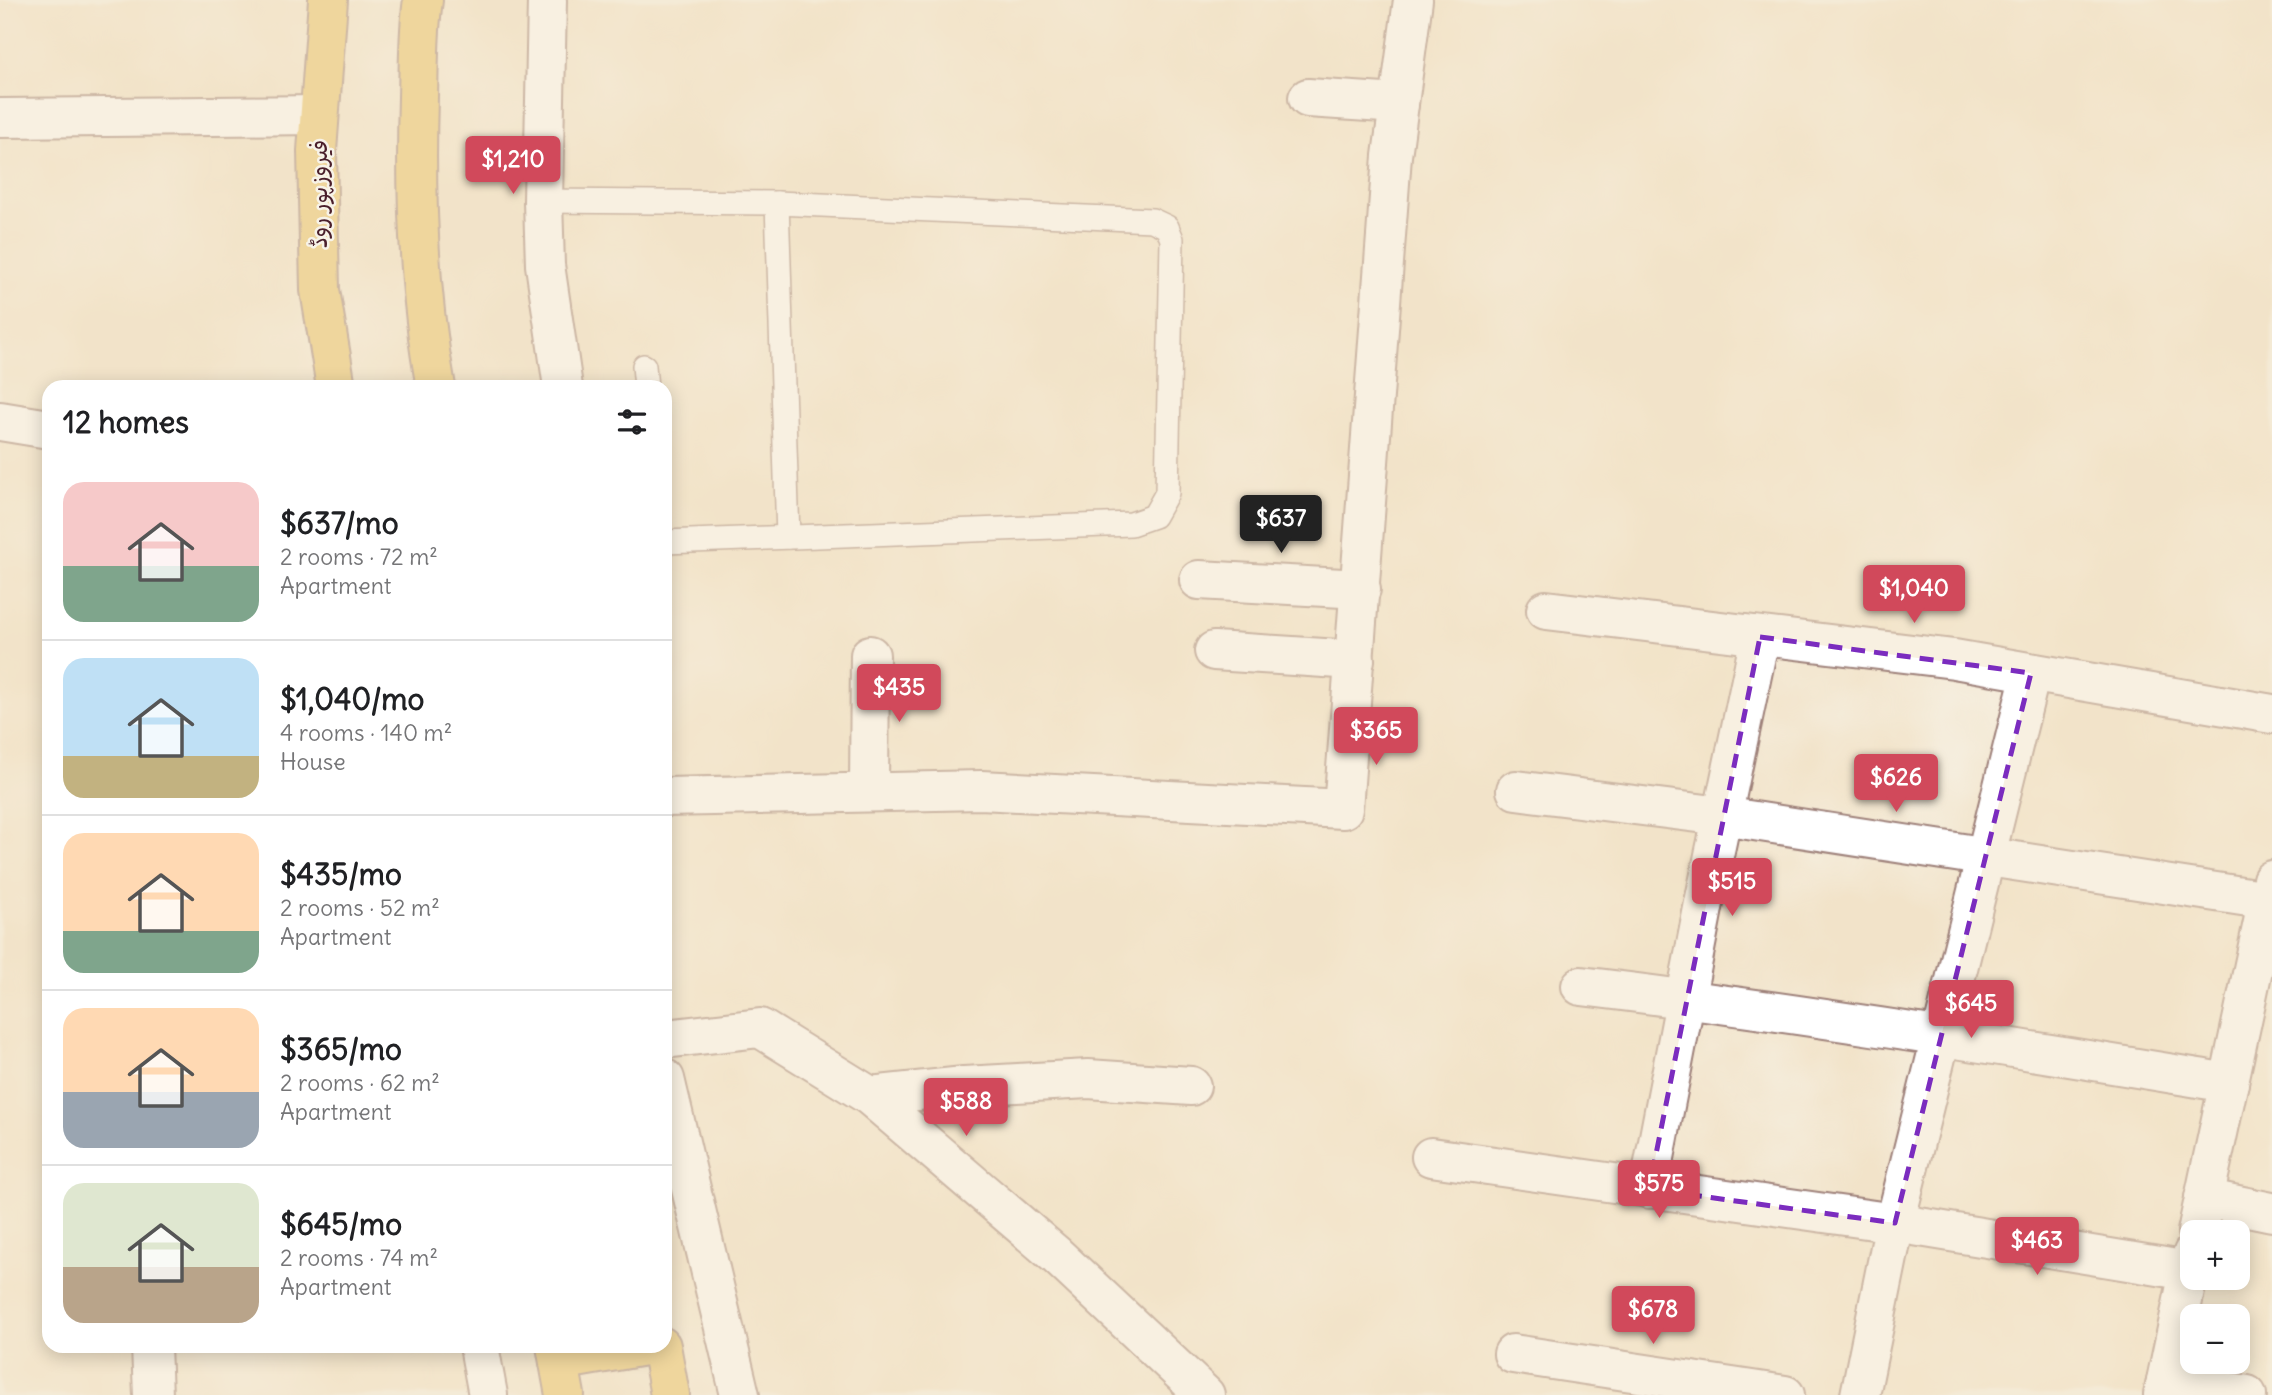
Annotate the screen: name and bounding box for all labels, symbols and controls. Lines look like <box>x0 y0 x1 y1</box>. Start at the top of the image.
pin: $1,210 <box>456 136 570 196</box>
street label: فیروزپور روڈ <box>304 140 334 248</box>
text: $1,210 <box>481 144 545 173</box>
text: 12 homes <box>63 403 189 441</box>
icon: filters <box>613 403 651 441</box>
pin: $637 <box>1240 496 1322 555</box>
text: $637 <box>1256 503 1306 532</box>
text: $637/mo <box>280 504 399 542</box>
icon: home <box>119 510 203 594</box>
text: 2 rooms · 72 m² <box>280 542 438 571</box>
pin: $1,040 <box>1857 566 1971 625</box>
text: Apartment <box>280 571 392 600</box>
text: $1,040 <box>1879 573 1949 602</box>
pin: $435 <box>858 664 940 724</box>
text: $435 <box>873 672 925 701</box>
text: $1,040/mo <box>280 680 424 718</box>
icon: home <box>119 686 203 770</box>
pin: $365 <box>1335 708 1417 767</box>
text: $365 <box>1350 715 1402 744</box>
text: 4 rooms · 140 m² <box>280 718 452 747</box>
text: House <box>280 747 346 776</box>
pin: $626 <box>1855 754 1937 814</box>
text: $626 <box>1870 762 1922 791</box>
text: $435/mo <box>280 855 402 893</box>
pin: $515 <box>1691 858 1773 918</box>
icon: home <box>119 861 203 945</box>
text: $515 <box>1708 866 1756 895</box>
text: 2 rooms · 52 m² <box>280 893 440 922</box>
text: Apartment <box>280 922 392 951</box>
pin: $645 <box>1930 981 2012 1040</box>
text: $645 <box>1945 988 1997 1017</box>
text: $365/mo <box>280 1030 402 1068</box>
icon: home <box>119 1036 203 1120</box>
text: 2 rooms · 62 m² <box>280 1068 440 1097</box>
pin: $588 <box>925 1078 1007 1138</box>
text: $588 <box>940 1086 992 1115</box>
text: Apartment <box>280 1097 392 1126</box>
pin: $575 <box>1618 1160 1700 1220</box>
text: $575 <box>1634 1168 1684 1197</box>
text: $645/mo <box>280 1205 402 1243</box>
icon: home <box>119 1211 203 1295</box>
pin: $463 <box>1996 1218 2078 1277</box>
map controls <box>2180 1220 2250 1374</box>
button: + <box>2180 1220 2250 1290</box>
text: $463 <box>2011 1225 2063 1254</box>
text: 2 rooms · 74 m² <box>280 1243 438 1272</box>
text: Apartment <box>280 1272 392 1301</box>
pin: $678 <box>1612 1286 1694 1346</box>
text: $678 <box>1628 1294 1678 1323</box>
button: − <box>2180 1304 2250 1374</box>

